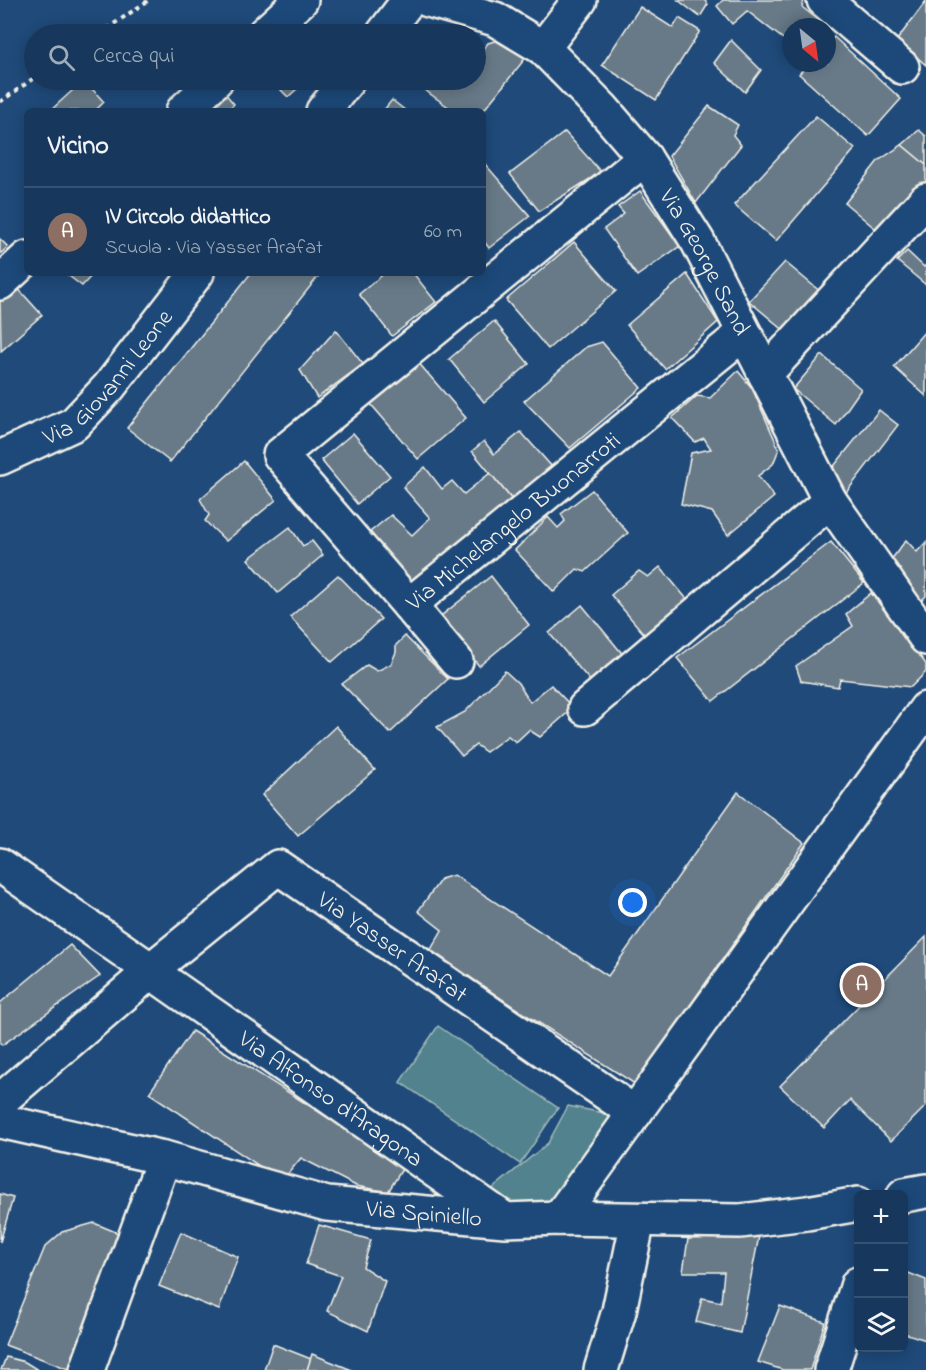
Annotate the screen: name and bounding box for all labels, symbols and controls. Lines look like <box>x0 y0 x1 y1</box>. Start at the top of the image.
north arrow <box>782 18 836 72</box>
search box <box>24 24 486 90</box>
icon: search <box>45 41 78 74</box>
text: Cerca qui <box>93 41 175 73</box>
text: Vicino <box>48 128 109 166</box>
street label: Via George Sand <box>648 182 758 343</box>
text: IV Circolo didattico <box>105 202 271 234</box>
text: A <box>61 218 74 247</box>
text: 60 m <box>424 218 462 247</box>
text: Scuola · Via Yasser Arafat <box>105 234 323 263</box>
street label: Via Giovanni Leone <box>37 302 183 456</box>
street label: Via Michelangelo Buonarroti <box>399 425 629 621</box>
street label: Via Yasser Arafat <box>308 883 474 1013</box>
your location <box>618 888 647 917</box>
pin: A <box>842 962 882 1008</box>
street label: Via Alfonso d'Aragona <box>230 1023 430 1177</box>
map controls <box>854 1190 908 1352</box>
button: + <box>854 1190 908 1244</box>
street label: Via Spiniello <box>364 1193 483 1238</box>
button: − <box>854 1244 908 1298</box>
button: layers <box>854 1298 908 1352</box>

